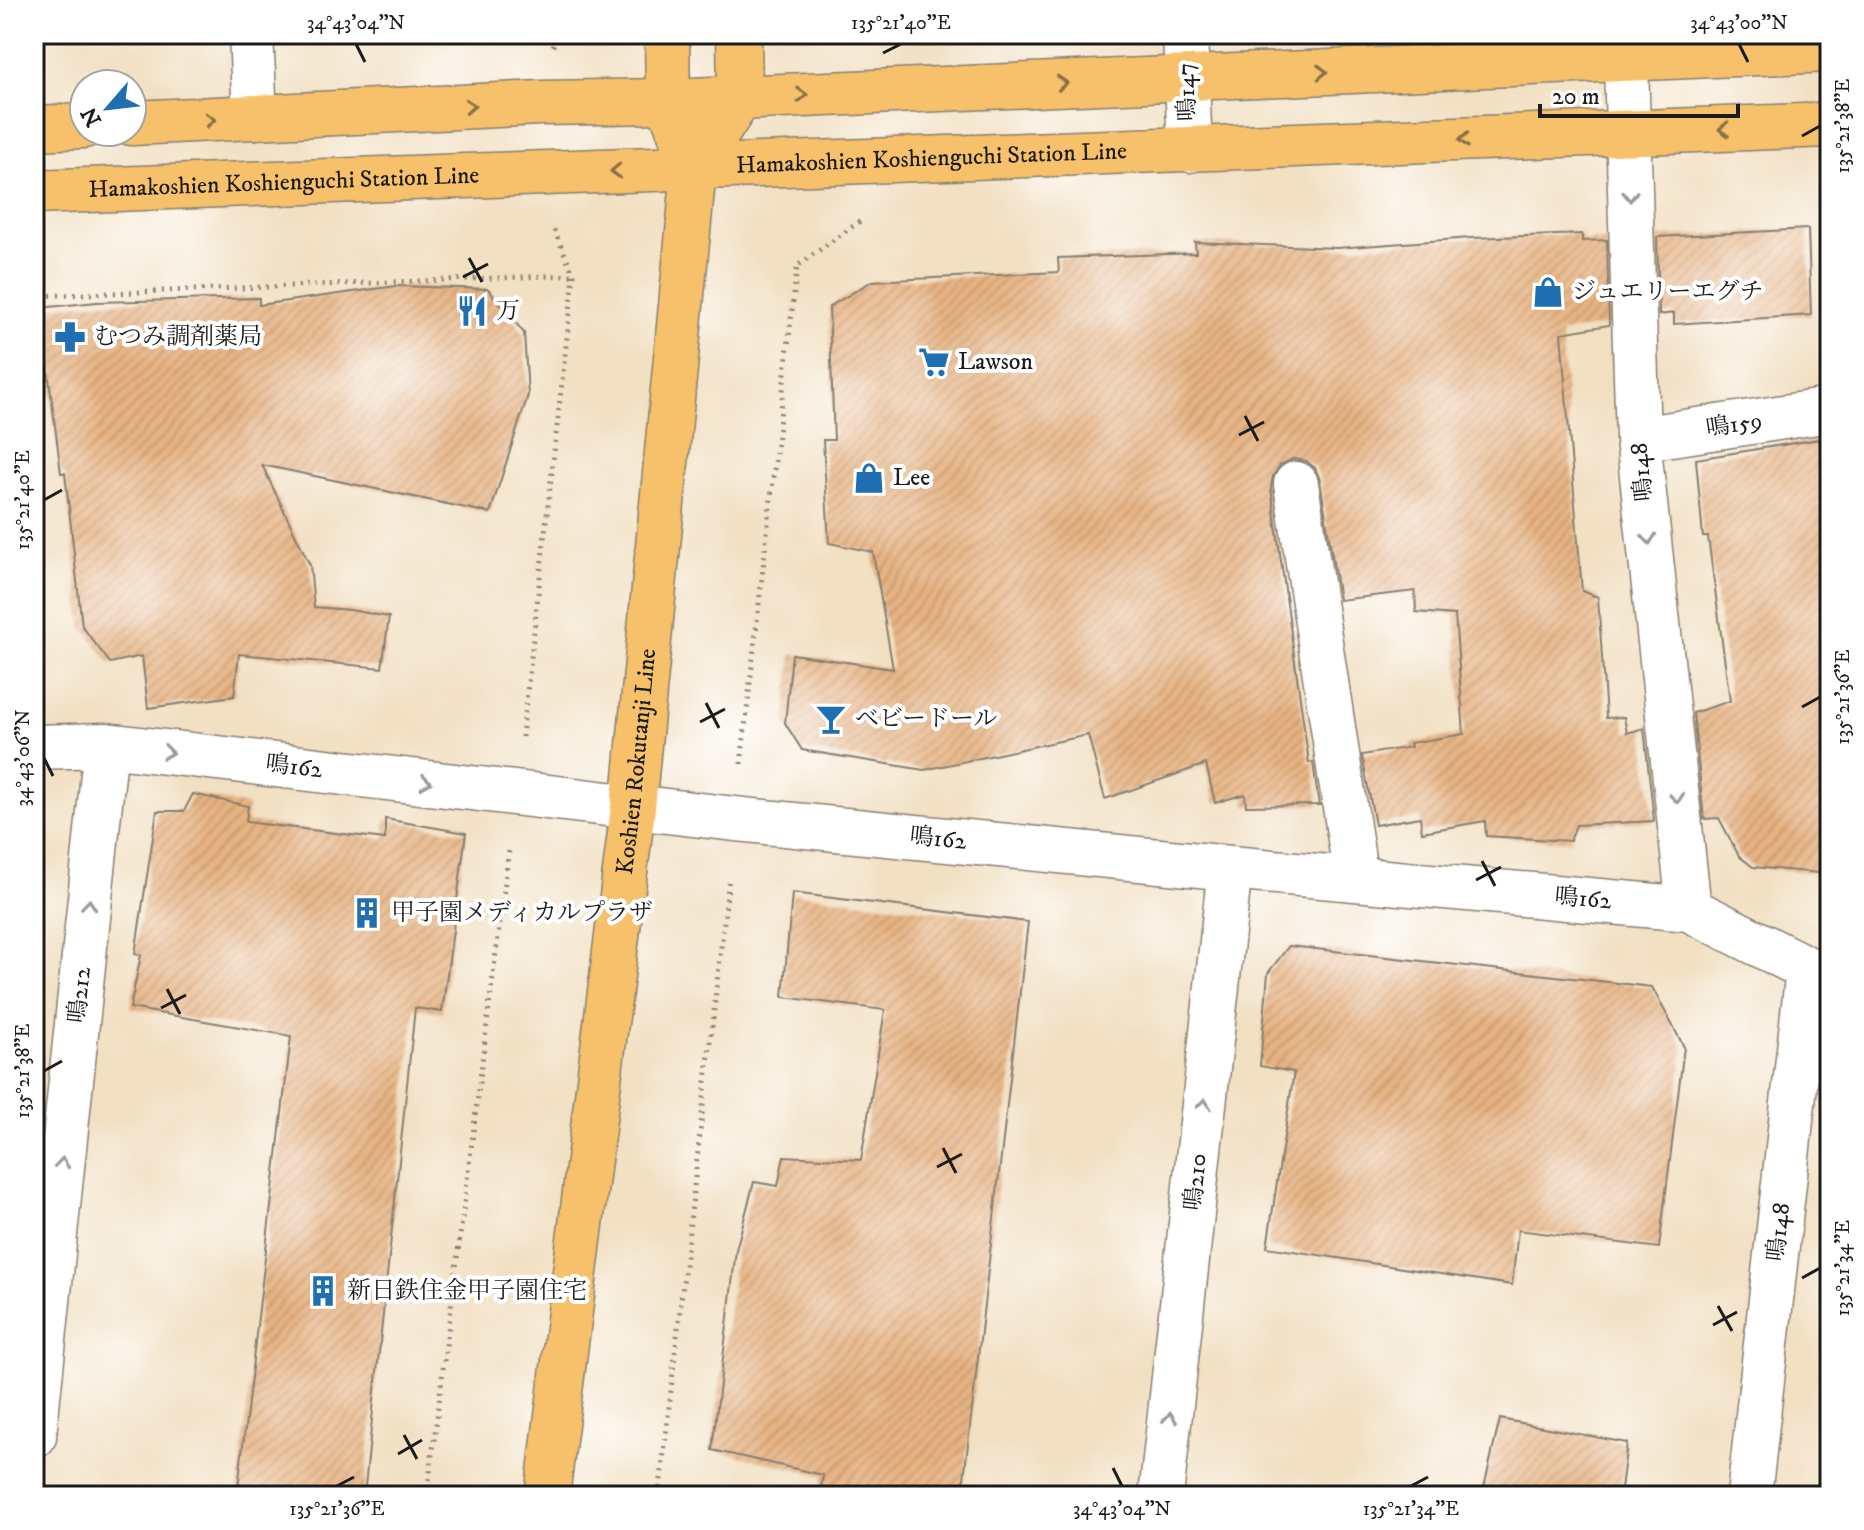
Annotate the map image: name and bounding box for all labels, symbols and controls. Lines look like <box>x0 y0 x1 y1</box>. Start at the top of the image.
text: 34°43'04"N <box>307 11 405 36</box>
text: 135°21'40"E <box>851 11 951 36</box>
text: 34°43'00"N <box>1690 11 1788 36</box>
street label: 鳴147 <box>1171 62 1203 122</box>
one-way arrow <box>1316 63 1329 80</box>
north arrow <box>68 68 148 148</box>
scale bar <box>1540 68 1738 118</box>
one-way arrow <box>1056 75 1069 92</box>
text: 135°21'38"E <box>1831 79 1856 174</box>
text: 20 m <box>1552 82 1600 112</box>
one-way arrow <box>796 87 809 104</box>
one-way arrow <box>464 98 477 115</box>
text: N <box>76 102 108 131</box>
one-way arrow <box>204 111 217 128</box>
one-way arrow <box>1717 121 1730 138</box>
one-way arrow <box>1457 131 1470 148</box>
street label: Hamakoshien Koshienguchi Station Line <box>735 136 1127 181</box>
street label: Hamakoshien Koshienguchi Station Line <box>88 160 480 205</box>
one-way arrow <box>609 162 622 179</box>
one-way arrow <box>1621 190 1638 203</box>
shop icon: ジュエリーエグチ <box>1531 275 1565 309</box>
place label: ジュエリーエグチ <box>1572 277 1764 307</box>
restaurant icon: 万 <box>455 294 489 328</box>
place label: 万 <box>496 296 520 326</box>
pharmacy icon: むつみ調剤薬局 <box>53 320 87 354</box>
place label: むつみ調剤薬局 <box>94 322 262 352</box>
supermarket icon: Lawson <box>917 345 951 379</box>
place label: Lawson <box>958 347 1033 377</box>
street label: 鳴159 <box>1704 406 1764 444</box>
street label: 鳴148 <box>1624 441 1660 503</box>
text: 135°21'40"E <box>11 450 36 550</box>
shop icon: Lee <box>852 461 886 495</box>
place label: Lee <box>893 463 930 493</box>
one-way arrow <box>1641 533 1658 546</box>
street label: Koshien Rokutanji Line <box>610 647 663 876</box>
text: 135°21'36"E <box>1831 649 1856 745</box>
bar icon: ベビードール <box>814 702 848 736</box>
place label: ベビードール <box>855 704 998 734</box>
text: 34°43'06"N <box>11 710 36 806</box>
one-way arrow <box>161 743 174 760</box>
street label: 鳴162 <box>264 749 324 785</box>
one-way arrow <box>420 774 433 791</box>
one-way arrow <box>1669 792 1686 805</box>
street label: 鳴162 <box>908 821 968 857</box>
street label: 鳴162 <box>1553 882 1613 916</box>
building icon: 甲子園メディカルプラザ <box>350 896 384 930</box>
one-way arrow <box>80 898 97 911</box>
place label: 甲子園メディカルプラザ <box>391 898 653 928</box>
street label: 鳴212 <box>62 965 98 1025</box>
text: 135°21'38"E <box>11 1024 36 1119</box>
one-way arrow <box>1196 1097 1213 1110</box>
street label: 鳴210 <box>1178 1152 1214 1212</box>
one-way arrow <box>54 1156 71 1169</box>
street label: 鳴148 <box>1761 1201 1797 1263</box>
text: 135°21'34"E <box>1831 1220 1856 1316</box>
building icon: 新日鉄住金甲子園住宅 <box>306 1274 340 1308</box>
place label: 新日鉄住金甲子園住宅 <box>347 1276 587 1306</box>
one-way arrow <box>1161 1412 1178 1425</box>
text: 135°21'36"E <box>289 1497 385 1522</box>
text: 34°43'04"N <box>1073 1497 1171 1522</box>
text: 135°21'34"E <box>1363 1497 1459 1522</box>

